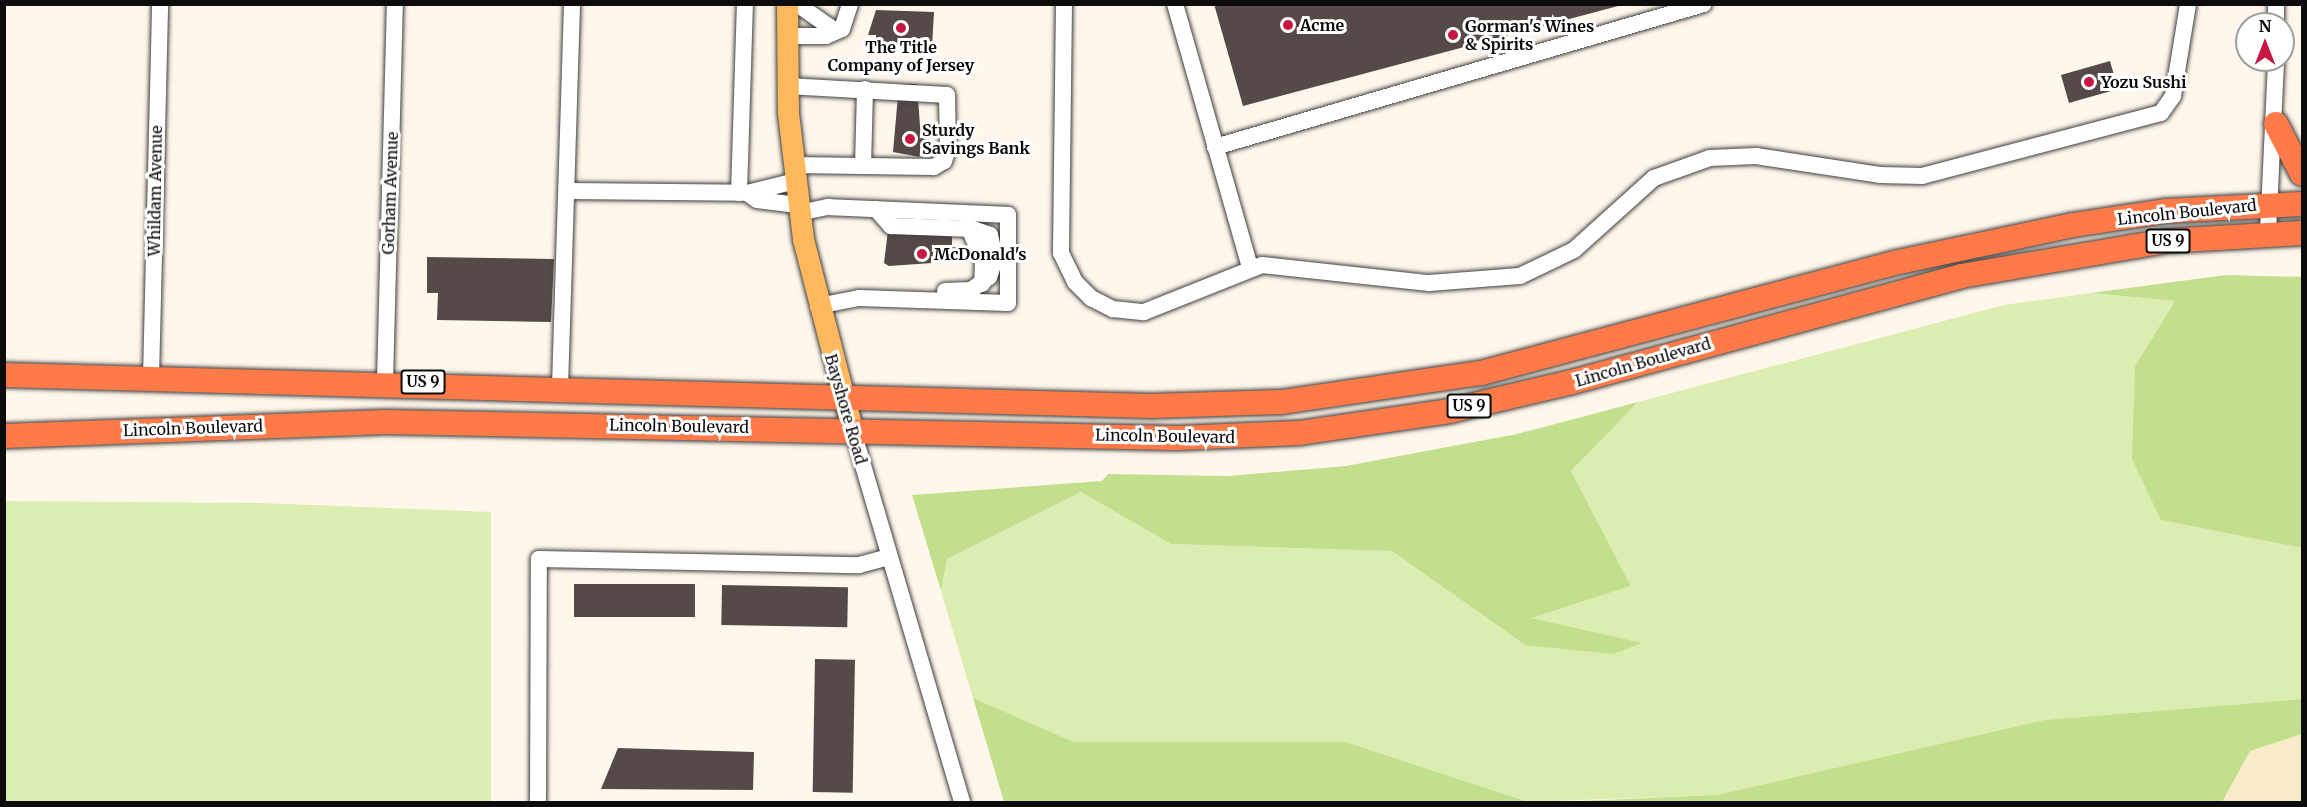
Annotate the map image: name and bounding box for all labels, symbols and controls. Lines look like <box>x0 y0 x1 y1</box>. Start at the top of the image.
north arrow <box>2235 12 2295 72</box>
place label: Acme <box>1300 15 1344 35</box>
place label: Gorman's Wines & Spirits <box>1465 16 1594 54</box>
text: N <box>2259 16 2271 36</box>
marker: Acme <box>1281 18 1295 32</box>
marker: The Title Company of Jersey <box>894 21 908 35</box>
marker: Gorman's Wines & Spirits <box>1446 28 1460 42</box>
place label: The Title Company of Jersey <box>828 37 974 75</box>
place label: Yozu Sushi <box>2101 72 2186 92</box>
marker: Yozu Sushi <box>2082 75 2096 89</box>
place label: Sturdy Savings Bank <box>922 120 1030 158</box>
street label: Whildam Avenue <box>144 125 166 257</box>
street label: Gorham Avenue <box>378 131 402 255</box>
marker: Sturdy Savings Bank <box>903 132 917 146</box>
street label: Lincoln Boulevard <box>2116 195 2258 229</box>
road number: US 9 <box>2146 229 2190 253</box>
place label: McDonald's <box>934 244 1027 264</box>
marker: McDonald's <box>915 247 929 261</box>
street label: Lincoln Boulevard <box>1573 333 1713 391</box>
street label: Bayshore Road <box>821 352 871 466</box>
road number: US 9 <box>400 370 446 394</box>
road number: US 9 <box>1446 394 1492 418</box>
street label: Lincoln Boulevard <box>609 415 749 437</box>
street label: Lincoln Boulevard <box>123 416 263 440</box>
street label: Lincoln Boulevard <box>1095 425 1235 447</box>

